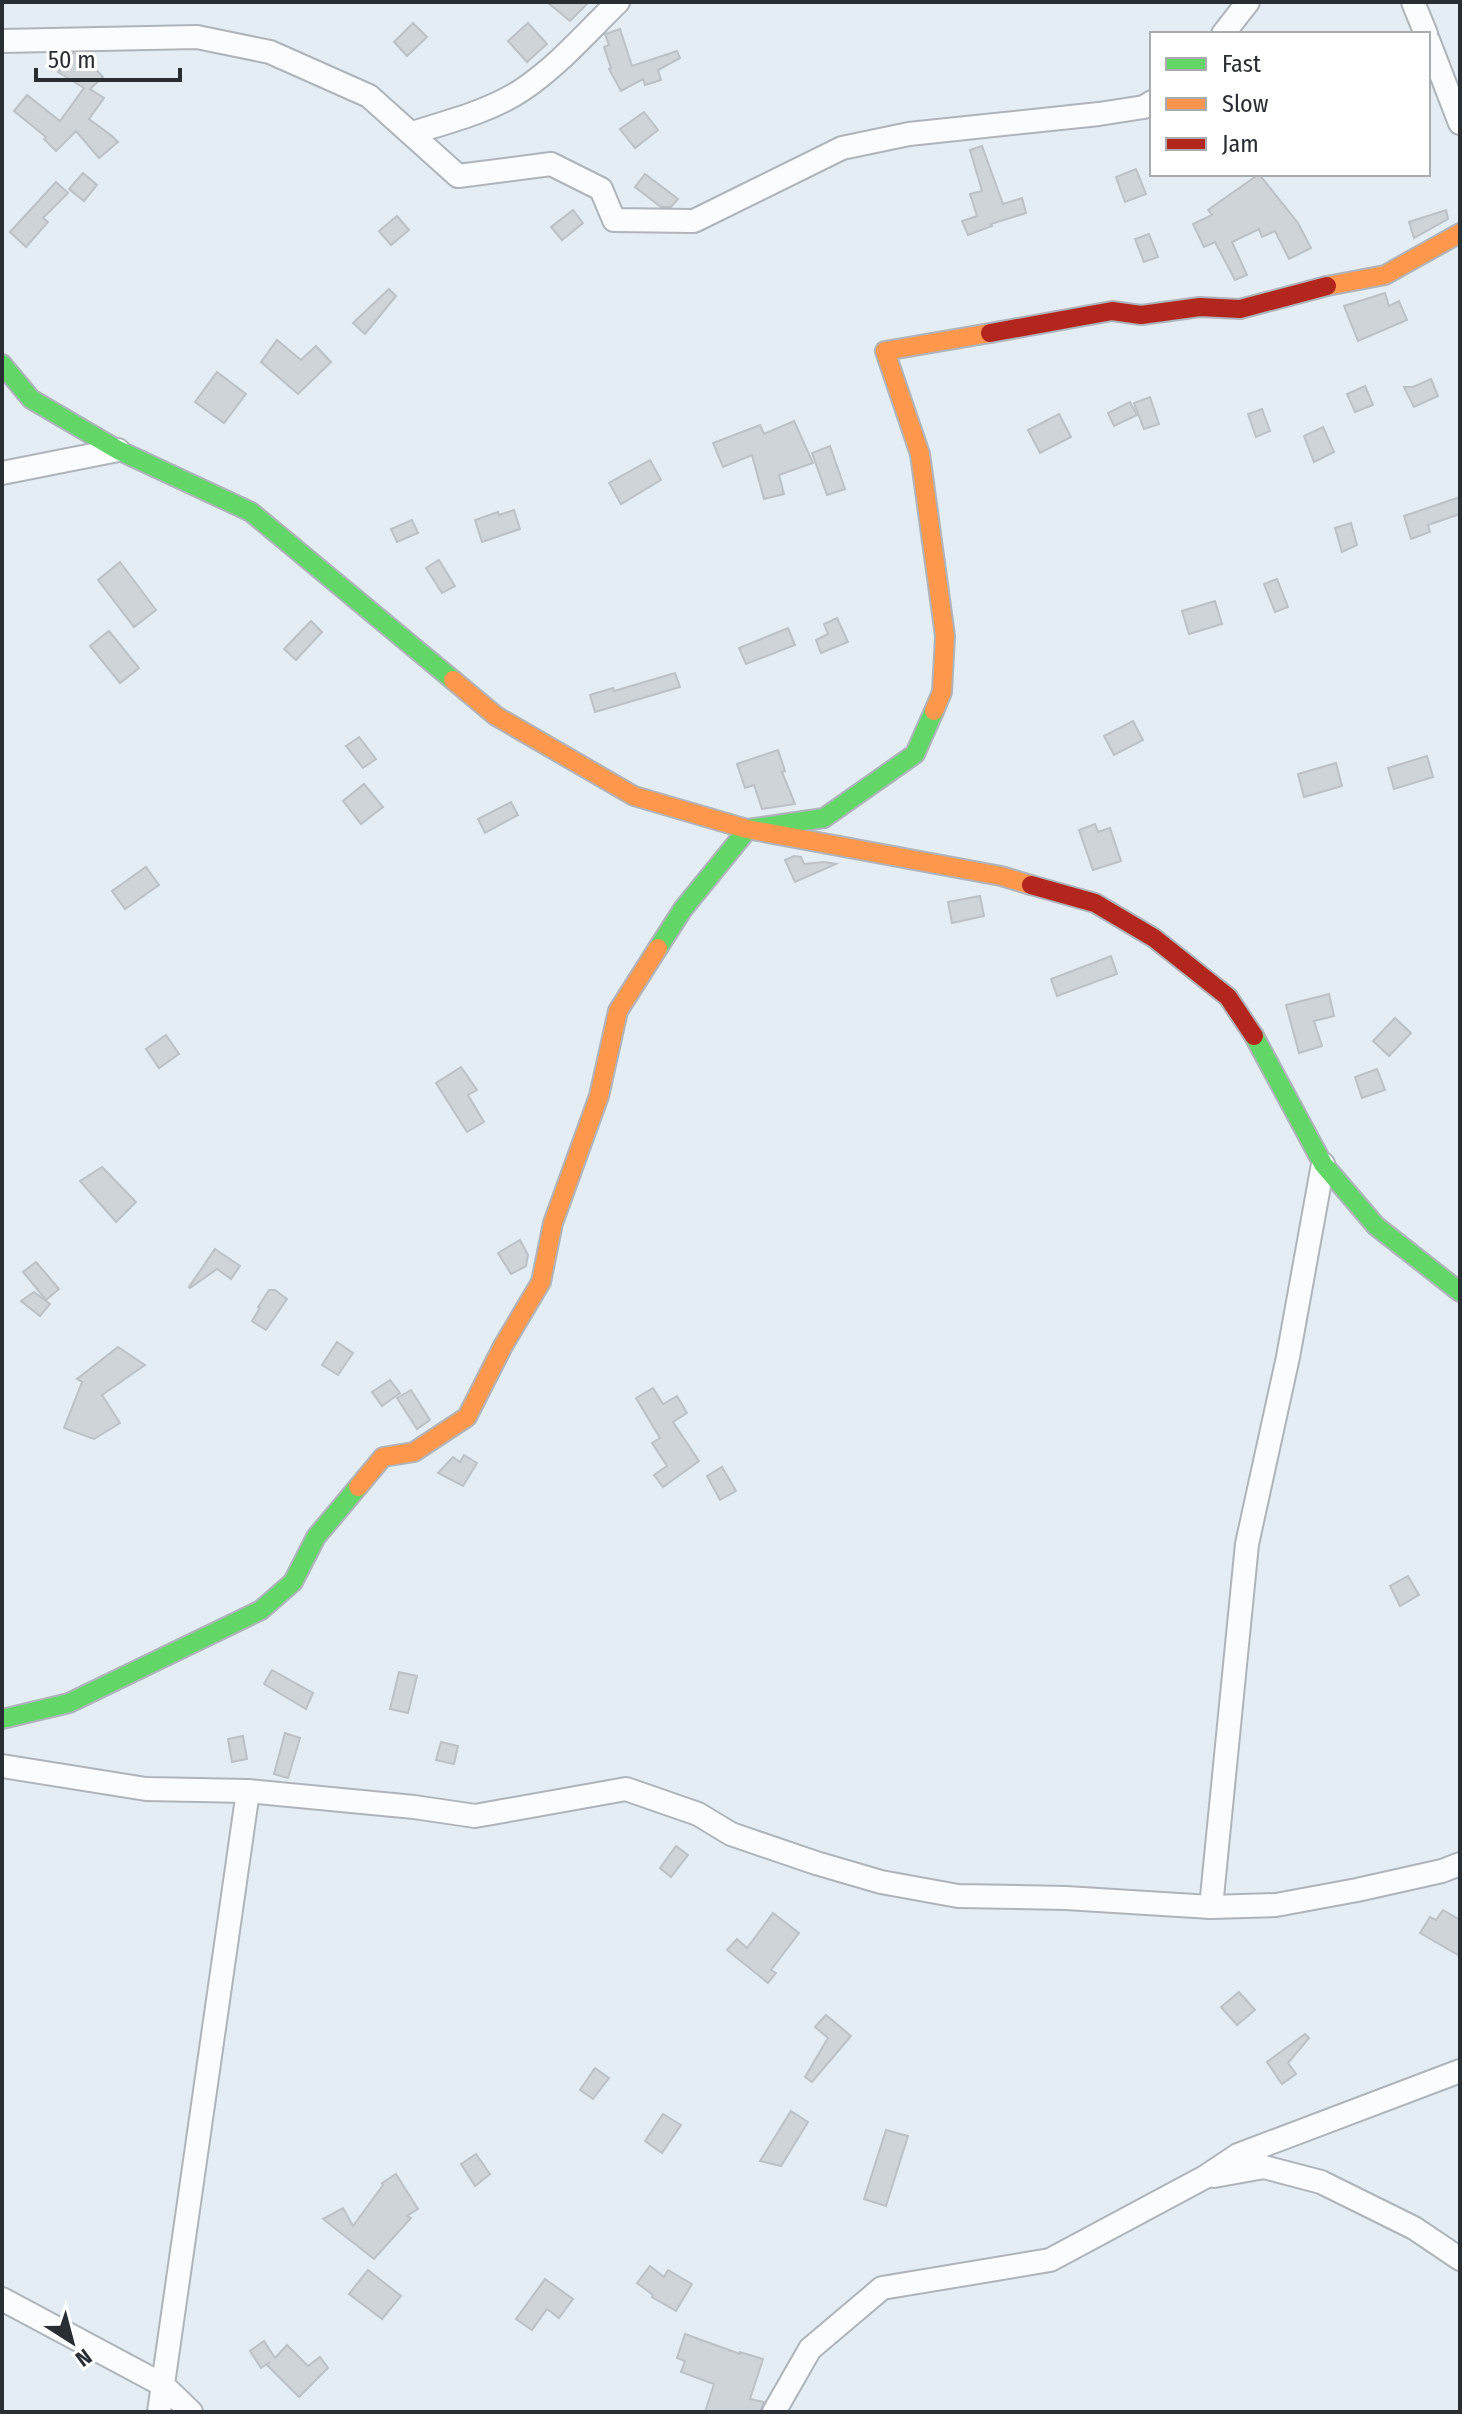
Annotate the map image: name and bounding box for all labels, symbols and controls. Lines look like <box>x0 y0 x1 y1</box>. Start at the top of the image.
scale bar <box>36 32 180 82</box>
legend <box>1150 32 1430 176</box>
text: 50 m <box>48 46 96 74</box>
text: Fast <box>1222 50 1261 78</box>
text: Slow <box>1222 90 1269 118</box>
text: Jam <box>1222 130 1259 158</box>
north arrow <box>32 2302 112 2382</box>
text: N <box>70 2343 97 2373</box>

